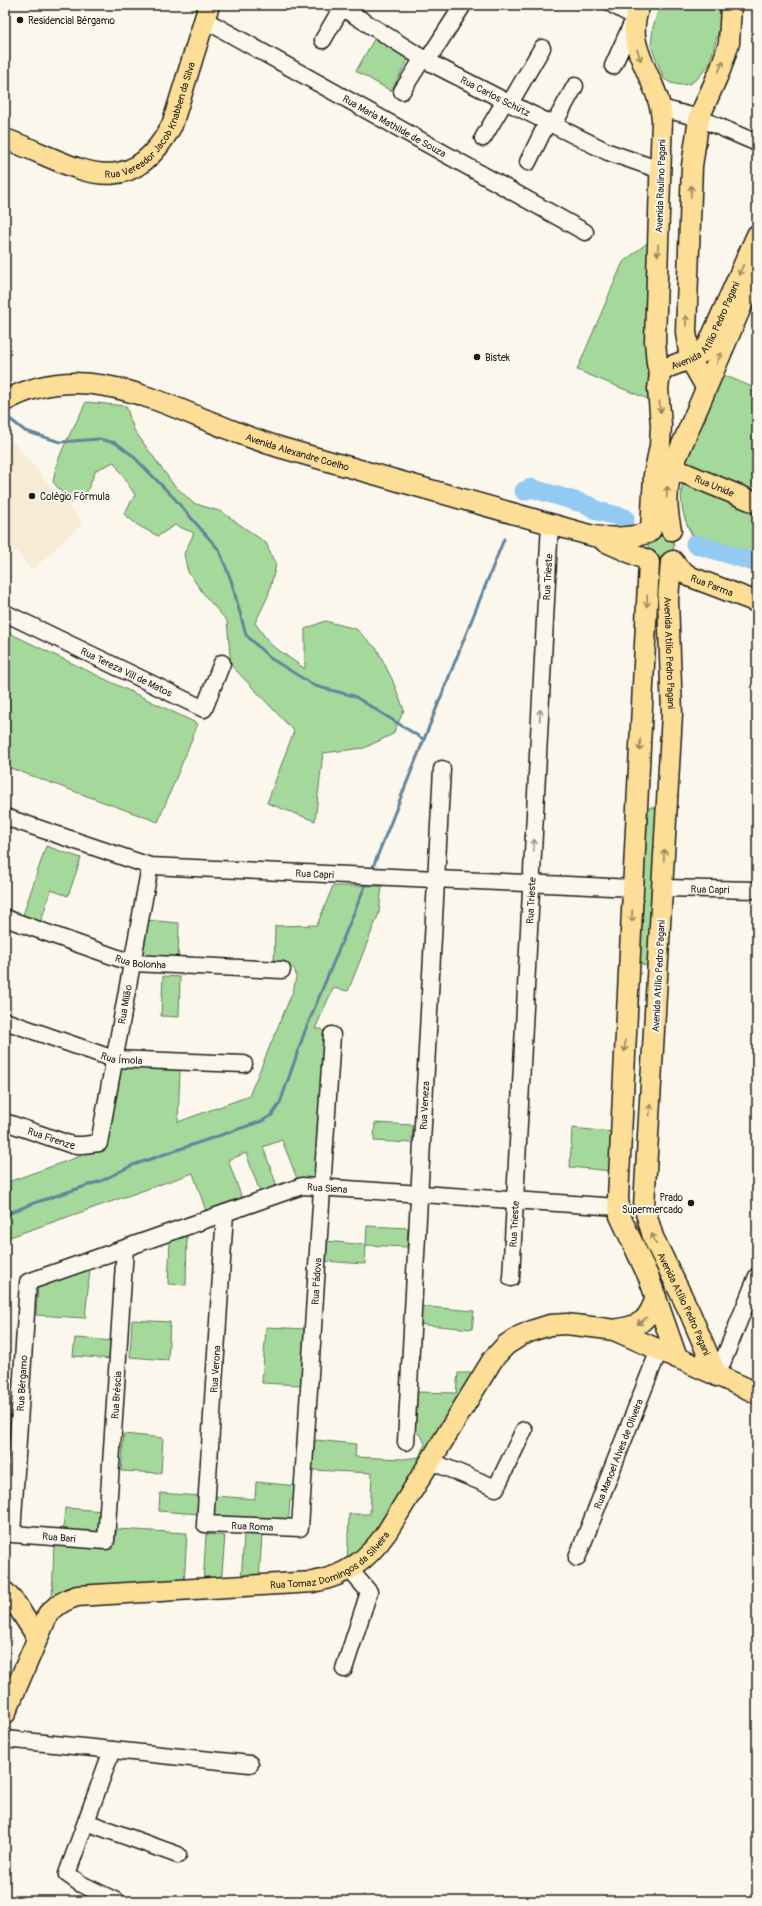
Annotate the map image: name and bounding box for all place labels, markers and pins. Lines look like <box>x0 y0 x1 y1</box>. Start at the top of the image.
marker: Residencial Bérgamo <box>15 15 25 25</box>
place label: Residencial Bérgamo <box>28 15 116 27</box>
marker: Bistek <box>472 352 482 362</box>
place label: Bistek <box>485 352 511 364</box>
marker: Colégio Fórmula <box>27 491 37 501</box>
place label: Colégio Fórmula <box>40 491 110 503</box>
place label: Prado Supermercado <box>622 1192 684 1216</box>
marker: Prado Supermercado <box>686 1198 696 1208</box>

